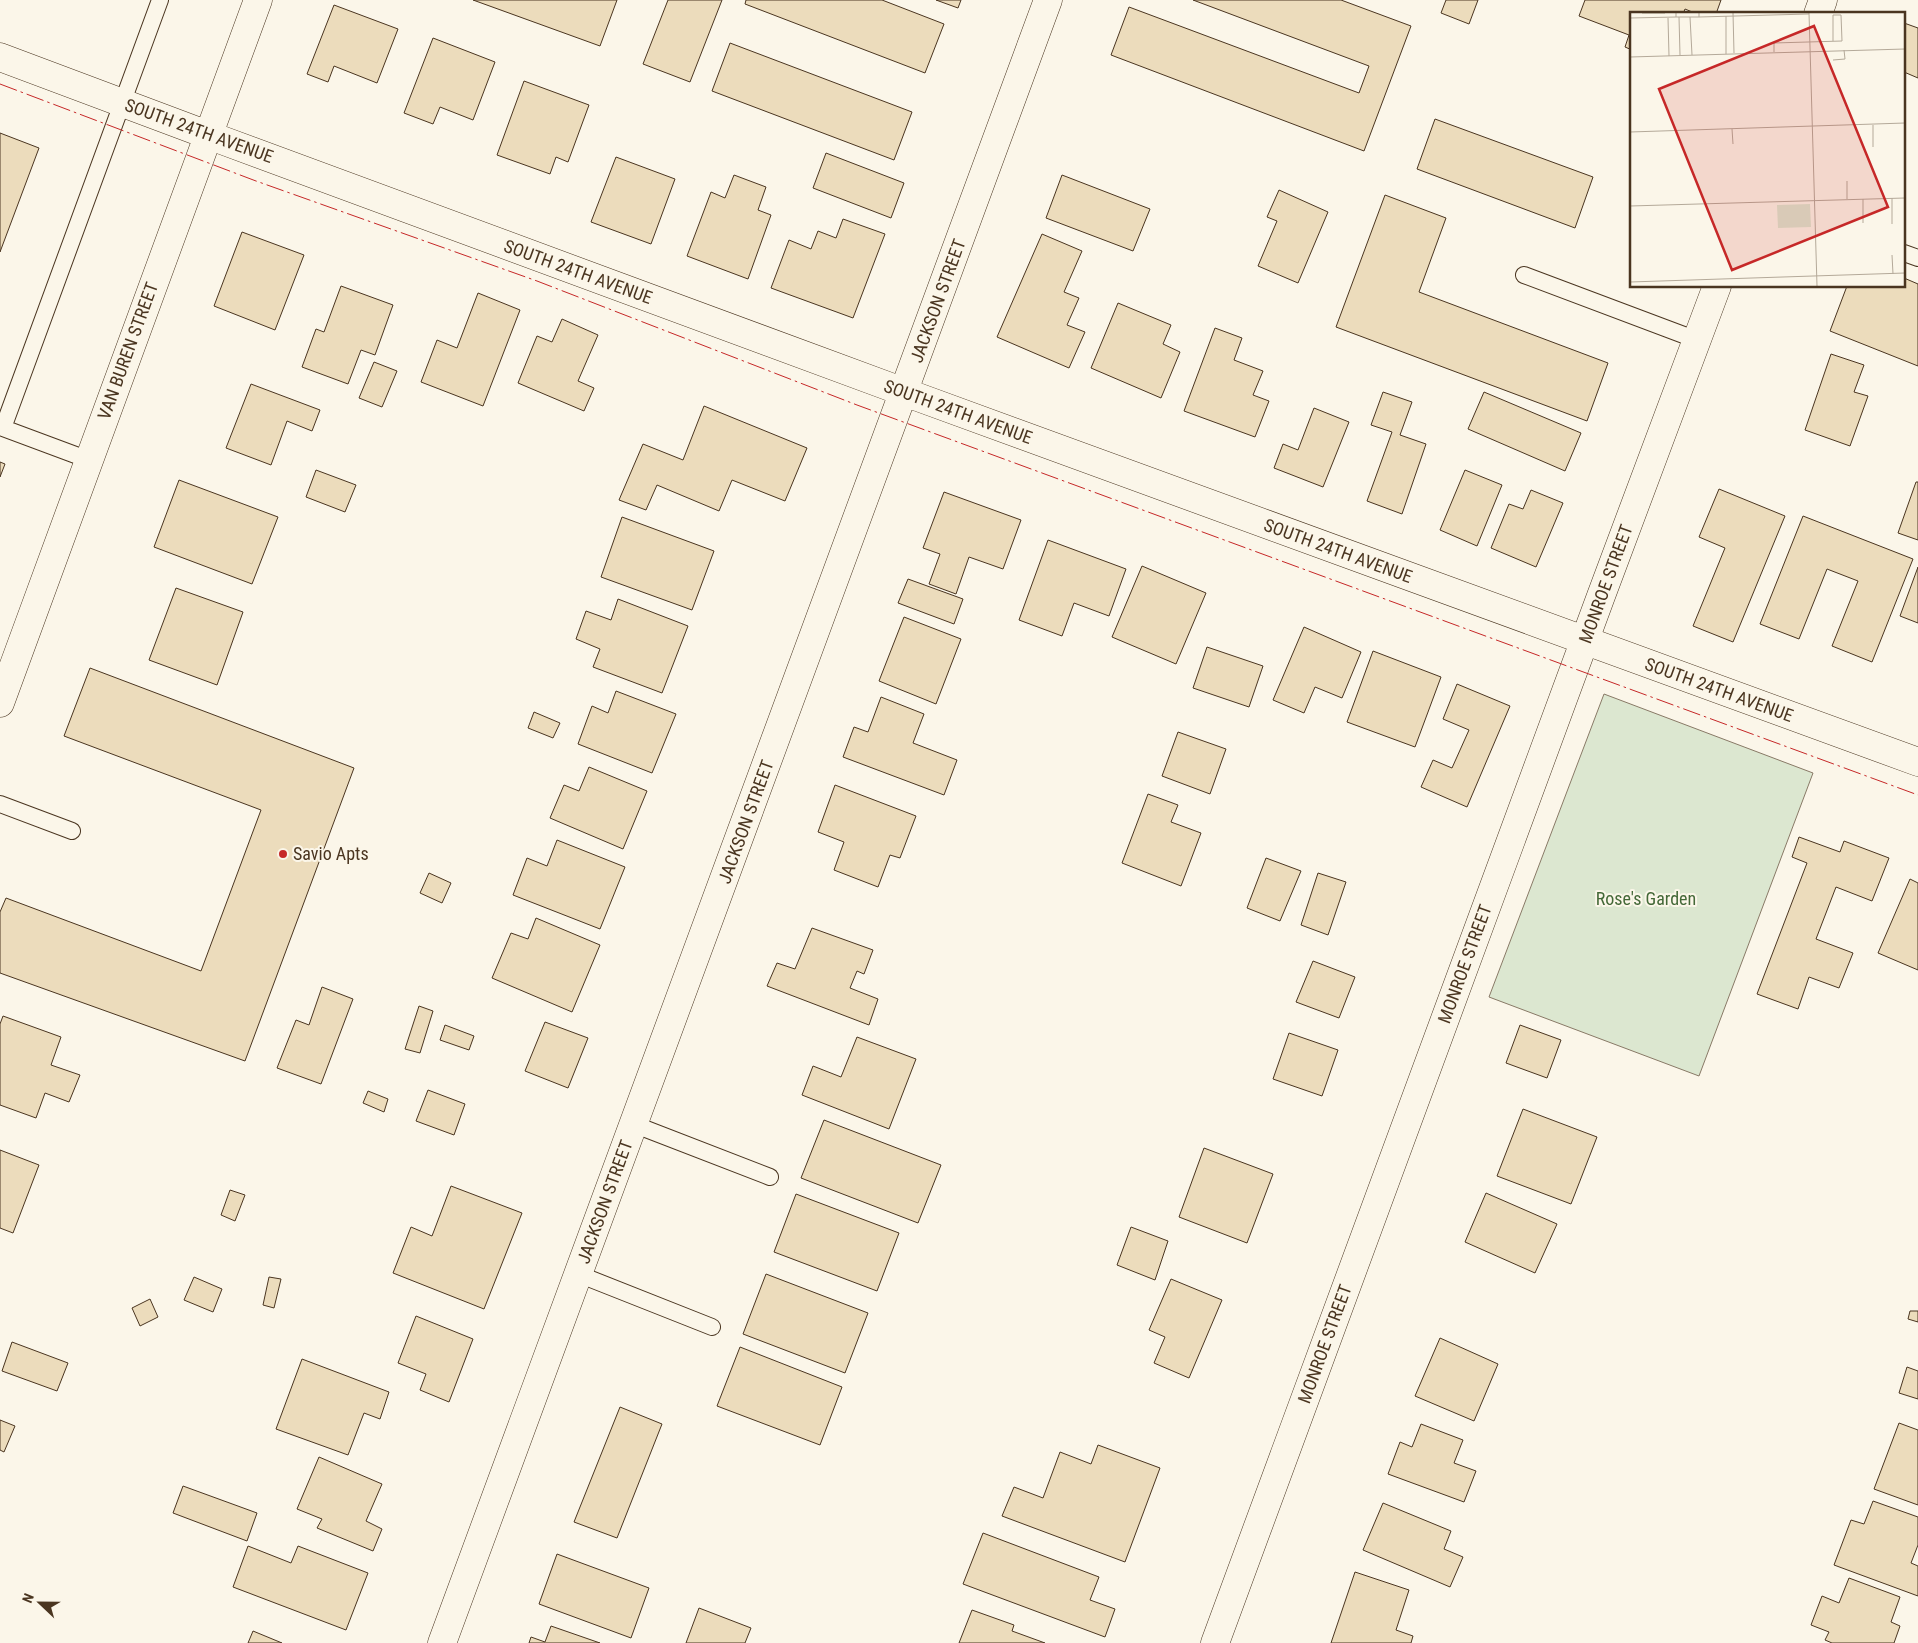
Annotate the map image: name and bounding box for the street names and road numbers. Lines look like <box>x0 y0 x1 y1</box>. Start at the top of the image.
street label: SOUTH 24TH AVENUE <box>122 94 276 167</box>
street label: SOUTH 24TH AVENUE <box>501 235 655 308</box>
street label: JACKSON STREET <box>905 236 970 365</box>
street label: VAN BUREN STREET <box>93 279 162 422</box>
street label: SOUTH 24TH AVENUE <box>881 375 1035 448</box>
street label: SOUTH 24TH AVENUE <box>1261 514 1415 587</box>
street label: MONROE STREET <box>1574 522 1637 646</box>
street label: SOUTH 24TH AVENUE <box>1642 653 1796 726</box>
street label: JACKSON STREET <box>713 757 778 886</box>
street label: MONROE STREET <box>1433 902 1496 1026</box>
street label: JACKSON STREET <box>572 1137 637 1266</box>
street label: MONROE STREET <box>1293 1282 1356 1406</box>

